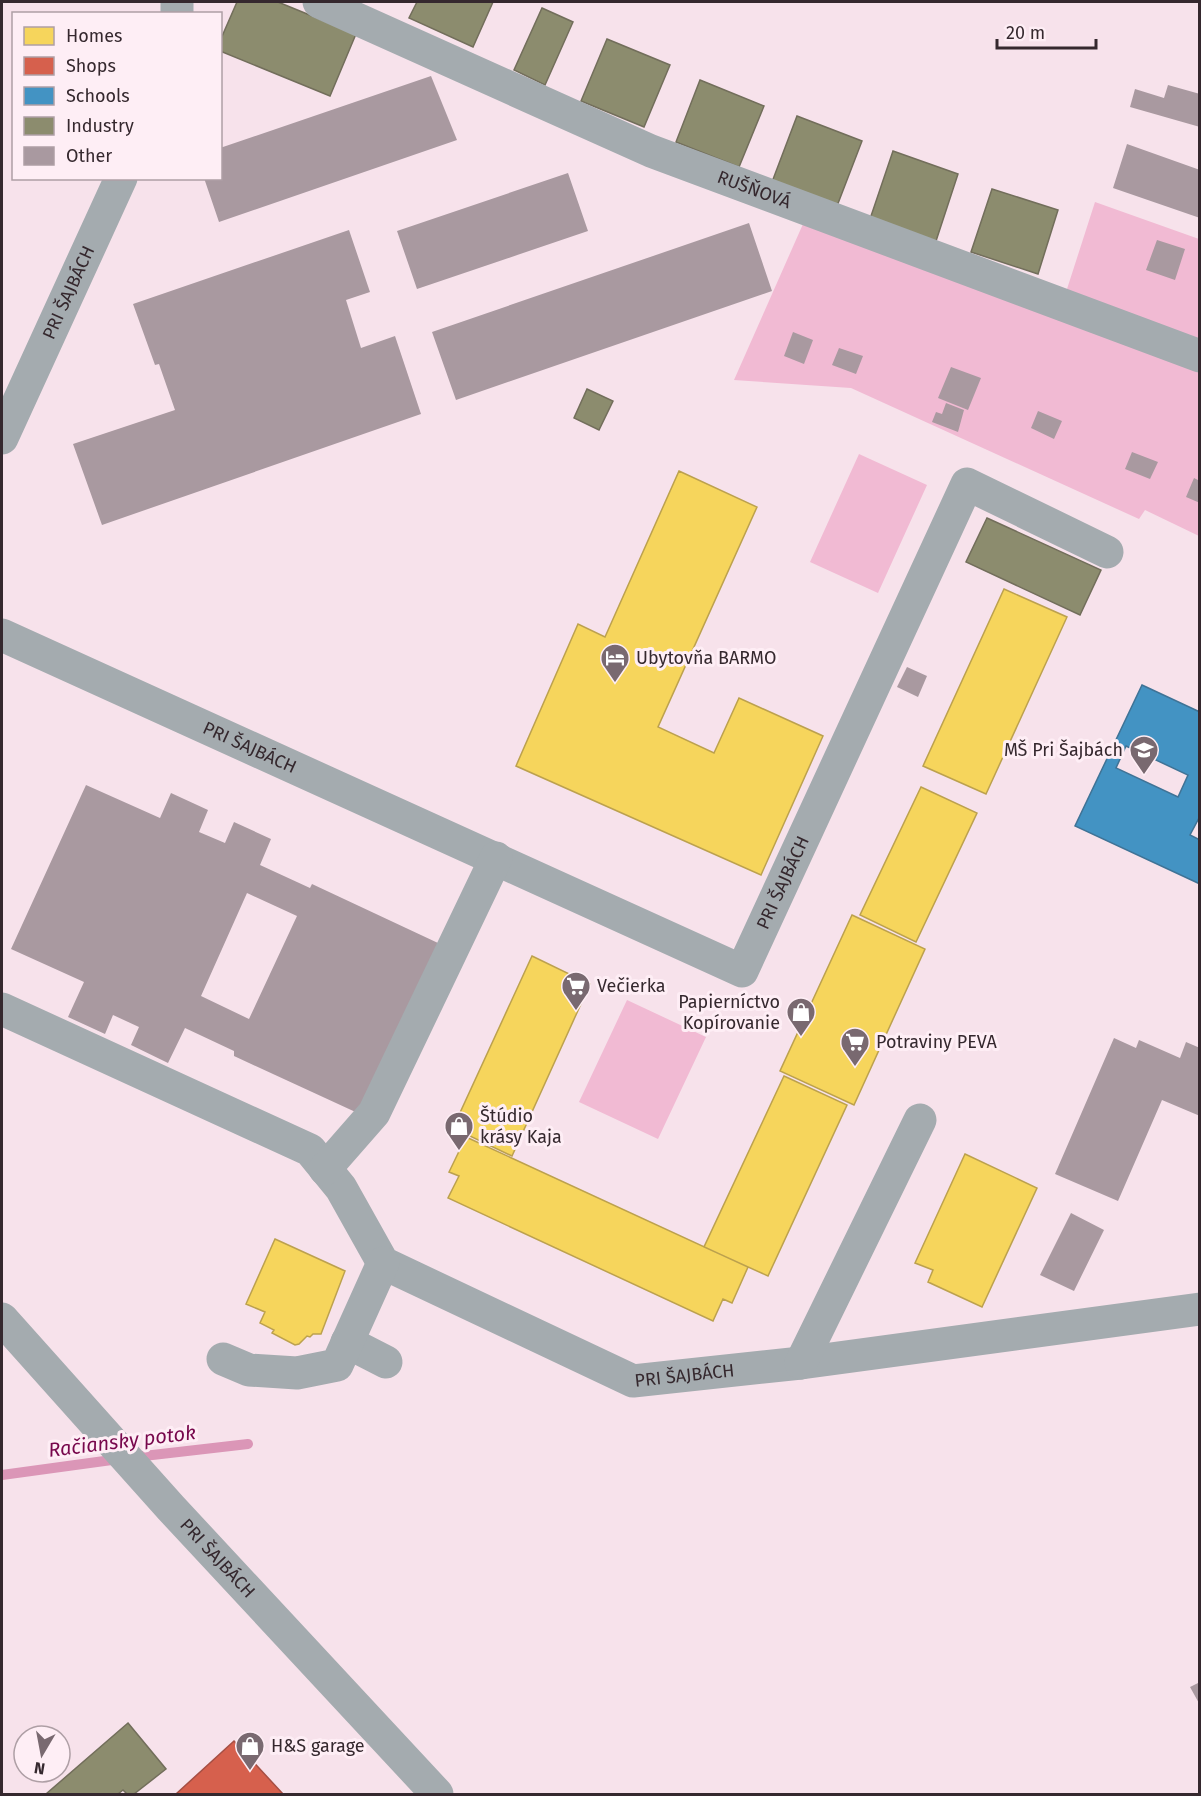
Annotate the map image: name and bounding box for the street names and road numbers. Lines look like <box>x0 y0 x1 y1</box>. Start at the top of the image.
street label: RUŠŇOVÁ <box>714 166 795 214</box>
street label: PRI ŠAJBÁCH <box>38 242 99 343</box>
street label: PRI ŠAJBÁCH <box>199 717 300 778</box>
street label: PRI ŠAJBÁCH <box>752 833 814 933</box>
street label: PRI ŠAJBÁCH <box>633 1359 736 1392</box>
street label: PRI ŠAJBÁCH <box>175 1514 260 1602</box>

